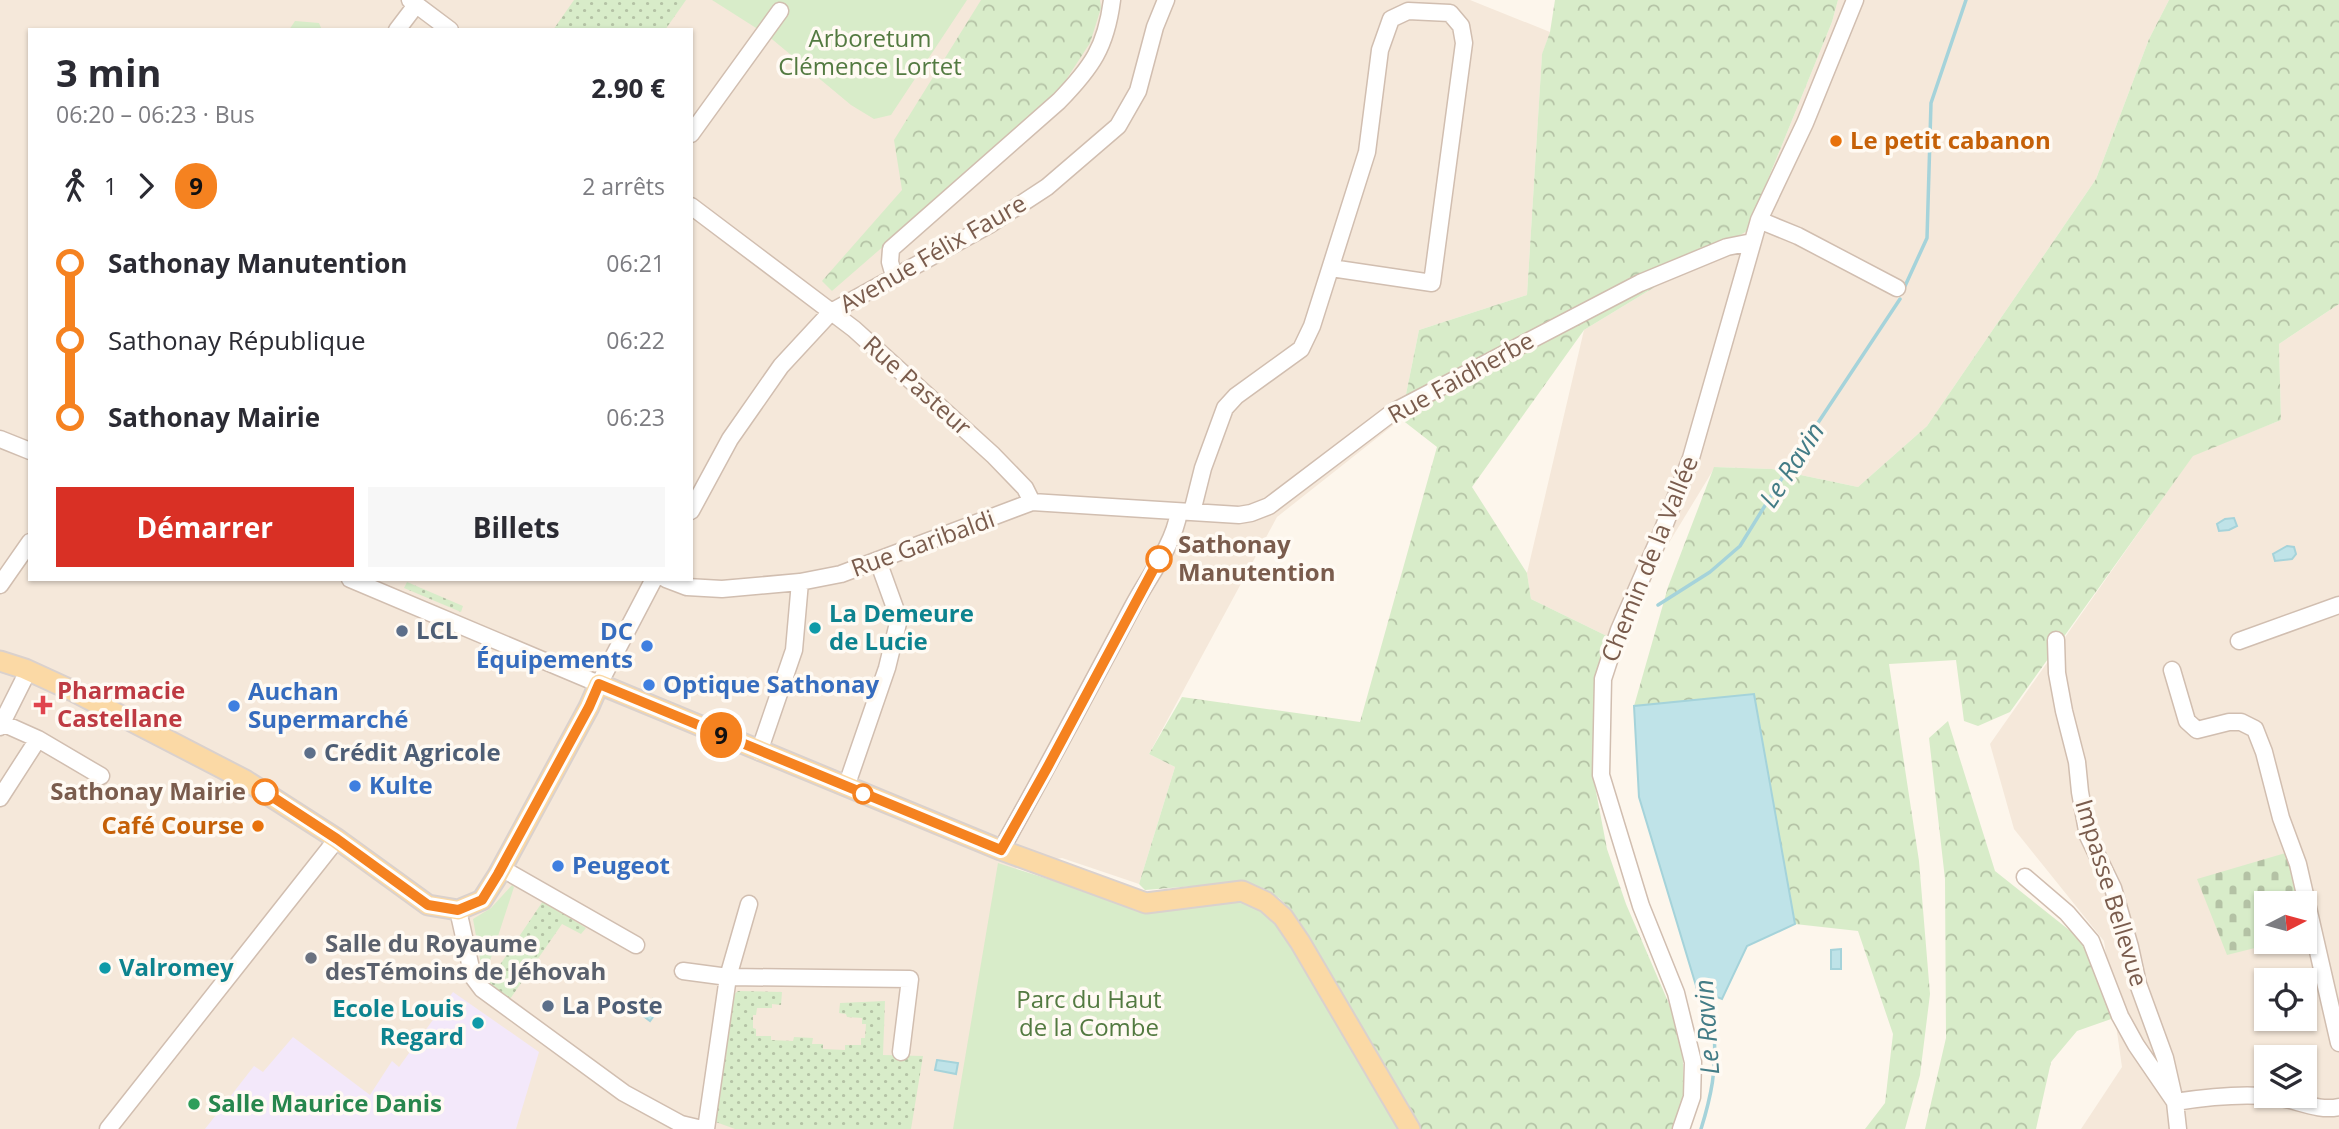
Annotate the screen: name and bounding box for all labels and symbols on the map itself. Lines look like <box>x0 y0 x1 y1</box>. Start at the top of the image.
park label: Arboretum Clémence Lortet <box>778 21 962 82</box>
place label: Le petit cabanon <box>1850 123 2051 156</box>
marker: Le petit cabanon <box>1828 133 1844 149</box>
street label: Avenue Félix Faure <box>833 186 1032 320</box>
street label: Rue Faidherbe <box>1381 323 1539 430</box>
street label: Rue Pasteur <box>857 327 979 442</box>
water label: Le Ravin <box>1750 415 1832 514</box>
street label: Chemin de la Vallée <box>1592 451 1705 666</box>
street label: Rue Garibaldi <box>846 501 999 584</box>
place label: Sathonay Manutention <box>1178 527 1335 588</box>
marker: Sathonay Manutention <box>1146 546 1172 572</box>
place label: La Demeure de Lucie <box>829 596 974 657</box>
place label: LCL <box>416 613 458 646</box>
place label: DC Équipements <box>476 614 633 675</box>
marker: La Demeure de Lucie <box>807 620 823 636</box>
marker: LCL <box>394 623 410 639</box>
marker: DC Équipements <box>639 638 655 654</box>
place label: Optique Sathonay <box>663 667 879 700</box>
place label: Pharmacie Castellane <box>57 673 185 734</box>
place label: Auchan Supermarché <box>248 674 409 735</box>
marker: Optique Sathonay <box>641 677 657 693</box>
marker: Pharmacie Castellane <box>35 697 51 713</box>
marker: Auchan Supermarché <box>226 698 242 714</box>
line badge: 9 <box>698 712 744 758</box>
place label: Crédit Agricole <box>324 735 501 768</box>
marker: Crédit Agricole <box>302 745 318 761</box>
place label: Kulte <box>369 768 433 801</box>
place label: Sathonay Mairie <box>50 774 246 807</box>
marker: Kulte <box>347 778 363 794</box>
marker: Sathonay Mairie <box>252 779 278 805</box>
unlabelled marker <box>853 784 873 804</box>
street label: Impasse Bellevue <box>2068 795 2157 990</box>
place label: Café Course <box>102 808 244 841</box>
marker: Café Course <box>250 818 266 834</box>
place label: Peugeot <box>572 848 670 881</box>
marker: Peugeot <box>550 858 566 874</box>
north arrow <box>2254 891 2317 954</box>
place label: Salle du Royaume desTémoins de Jéhovah <box>325 926 606 987</box>
place label: Valromey <box>119 950 234 983</box>
marker: Salle du Royaume desTémoins de Jéhovah <box>303 950 319 966</box>
marker: Valromey <box>97 960 113 976</box>
water label: Le Ravin <box>1685 978 1727 1076</box>
park label: Parc du Haut de la Combe <box>1016 982 1162 1043</box>
place label: La Poste <box>562 988 663 1021</box>
place label: Ecole Louis Regard <box>332 991 464 1052</box>
marker: La Poste <box>540 998 556 1014</box>
marker: Ecole Louis Regard <box>470 1015 486 1031</box>
place label: Salle Maurice Danis <box>208 1086 442 1119</box>
marker: Salle Maurice Danis <box>186 1096 202 1112</box>

